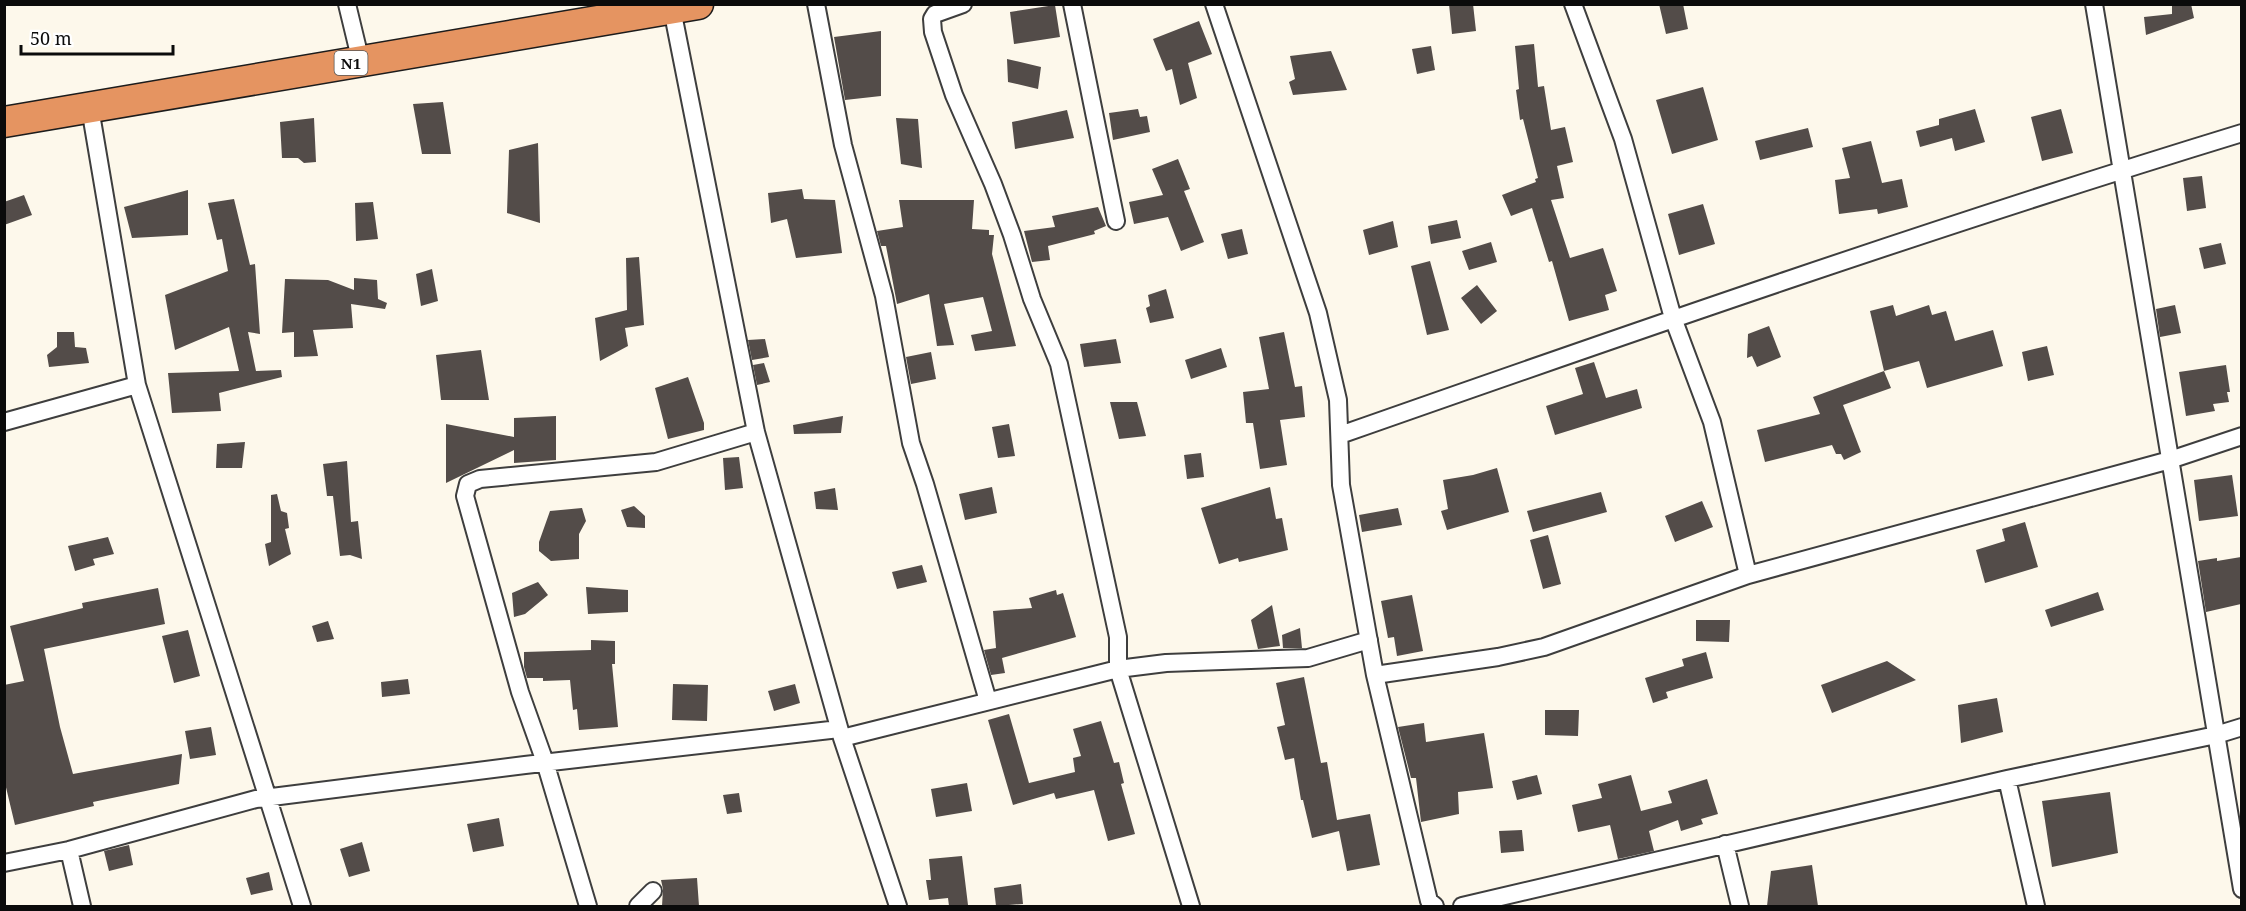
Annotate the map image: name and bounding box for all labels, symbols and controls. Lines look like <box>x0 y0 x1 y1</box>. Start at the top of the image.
scale bar <box>21 18 172 56</box>
text: 50 m <box>30 26 72 50</box>
road number: N1 <box>334 51 368 75</box>

